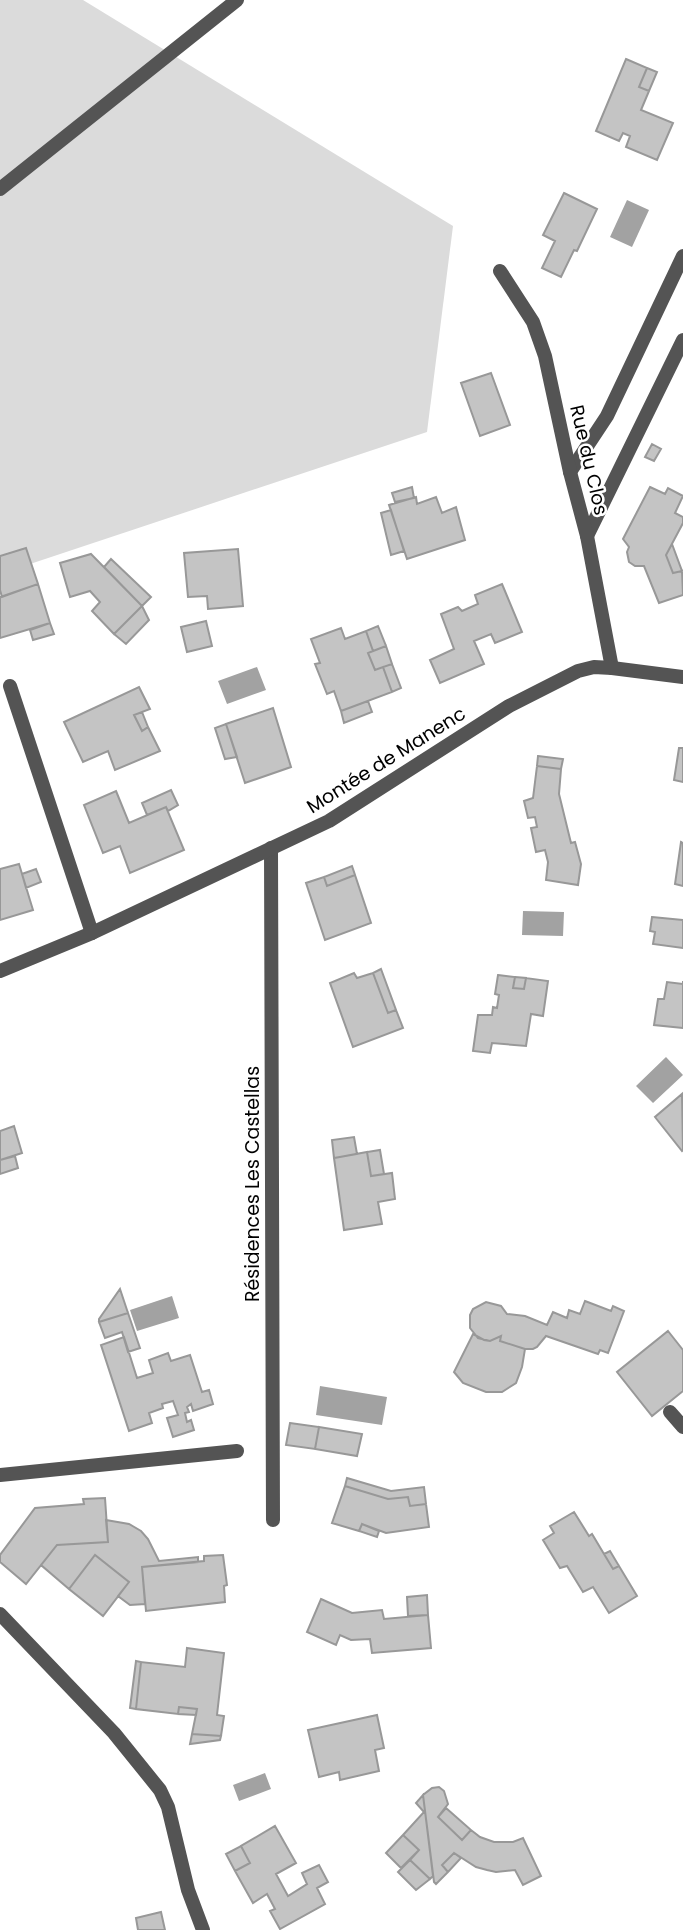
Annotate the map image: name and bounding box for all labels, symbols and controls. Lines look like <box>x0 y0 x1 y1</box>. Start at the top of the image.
street label: Rue du Clos <box>563 402 615 518</box>
street label: Montée de Manenc <box>301 700 471 820</box>
street label: Résidences Les Castellas <box>239 1066 266 1302</box>

